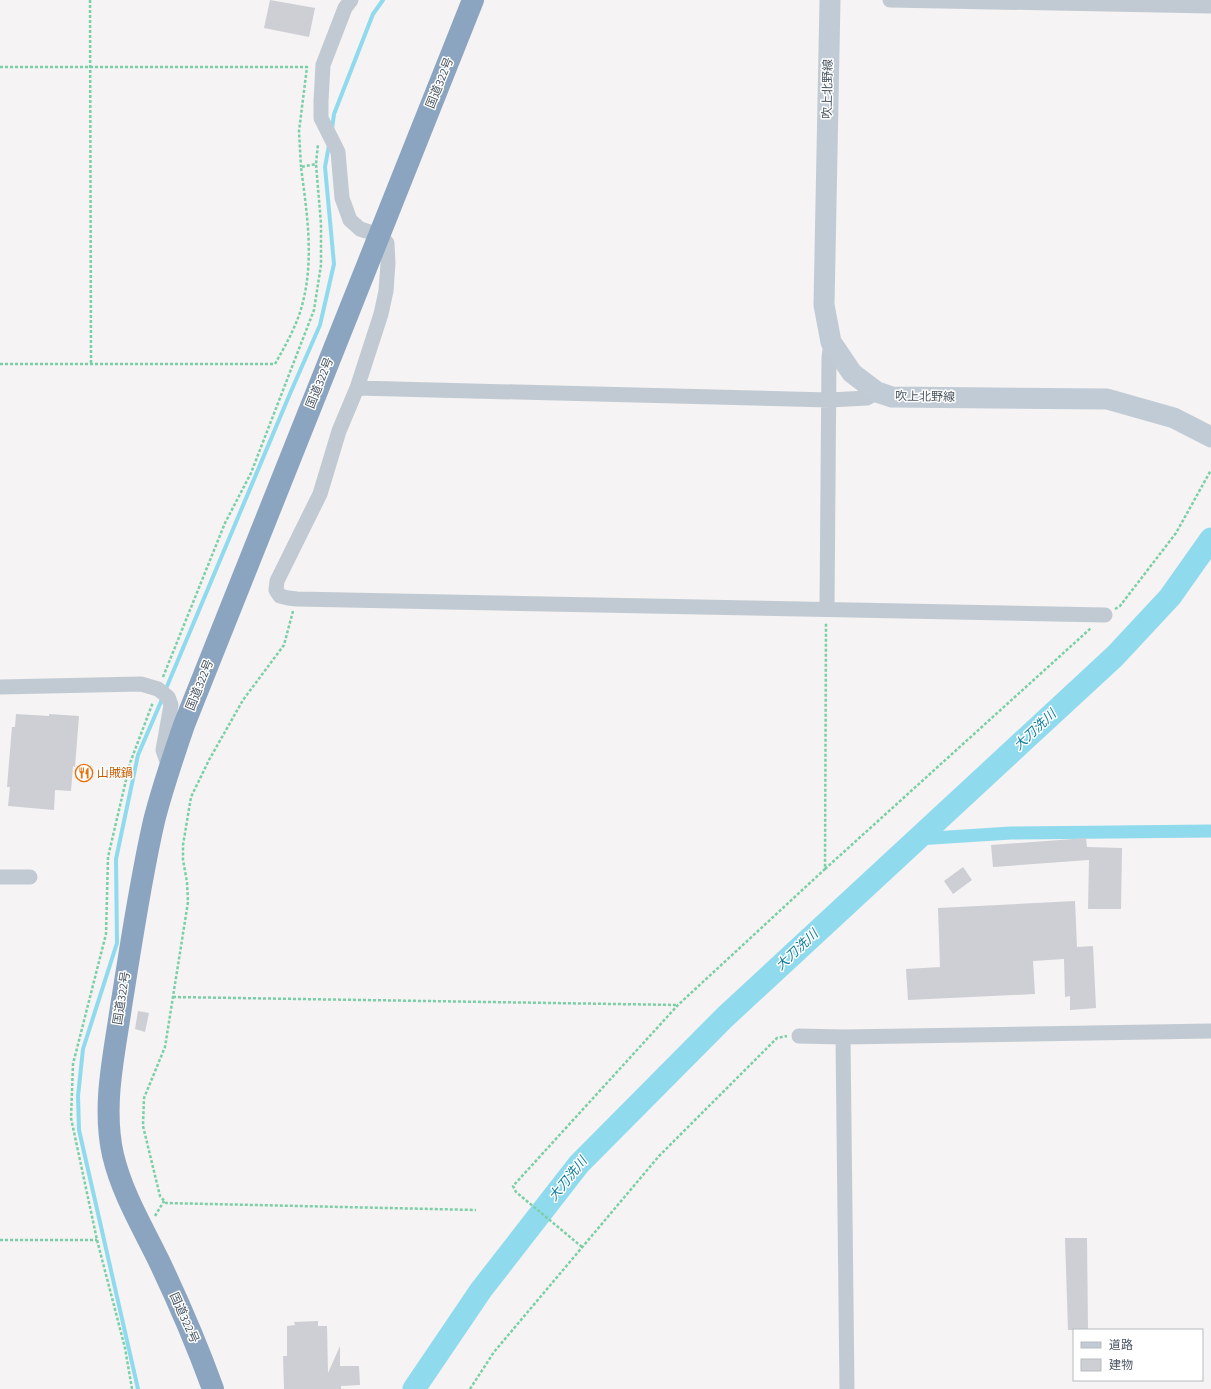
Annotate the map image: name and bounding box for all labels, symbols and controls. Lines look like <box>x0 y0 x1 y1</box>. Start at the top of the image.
street label: 国道322号 <box>422 55 458 111</box>
street label: 吹上北野線 <box>819 59 837 119</box>
street label: 国道322号 <box>302 355 338 411</box>
street label: 吹上北野線 <box>895 388 955 406</box>
street label: 国道322号 <box>182 657 218 713</box>
water label: 大刀洗川 <box>1010 704 1062 754</box>
restaurant icon: 山賊鍋 <box>74 763 94 783</box>
place label: 山賊鍋 <box>97 765 133 782</box>
water label: 大刀洗川 <box>772 924 824 974</box>
street label: 国道322号 <box>109 970 135 1026</box>
water label: 大刀洗川 <box>545 1152 593 1205</box>
street label: 国道322号 <box>165 1290 203 1346</box>
legend <box>1073 1329 1203 1381</box>
text: 道路 <box>1109 1337 1133 1354</box>
text: 建物 <box>1109 1357 1133 1374</box>

